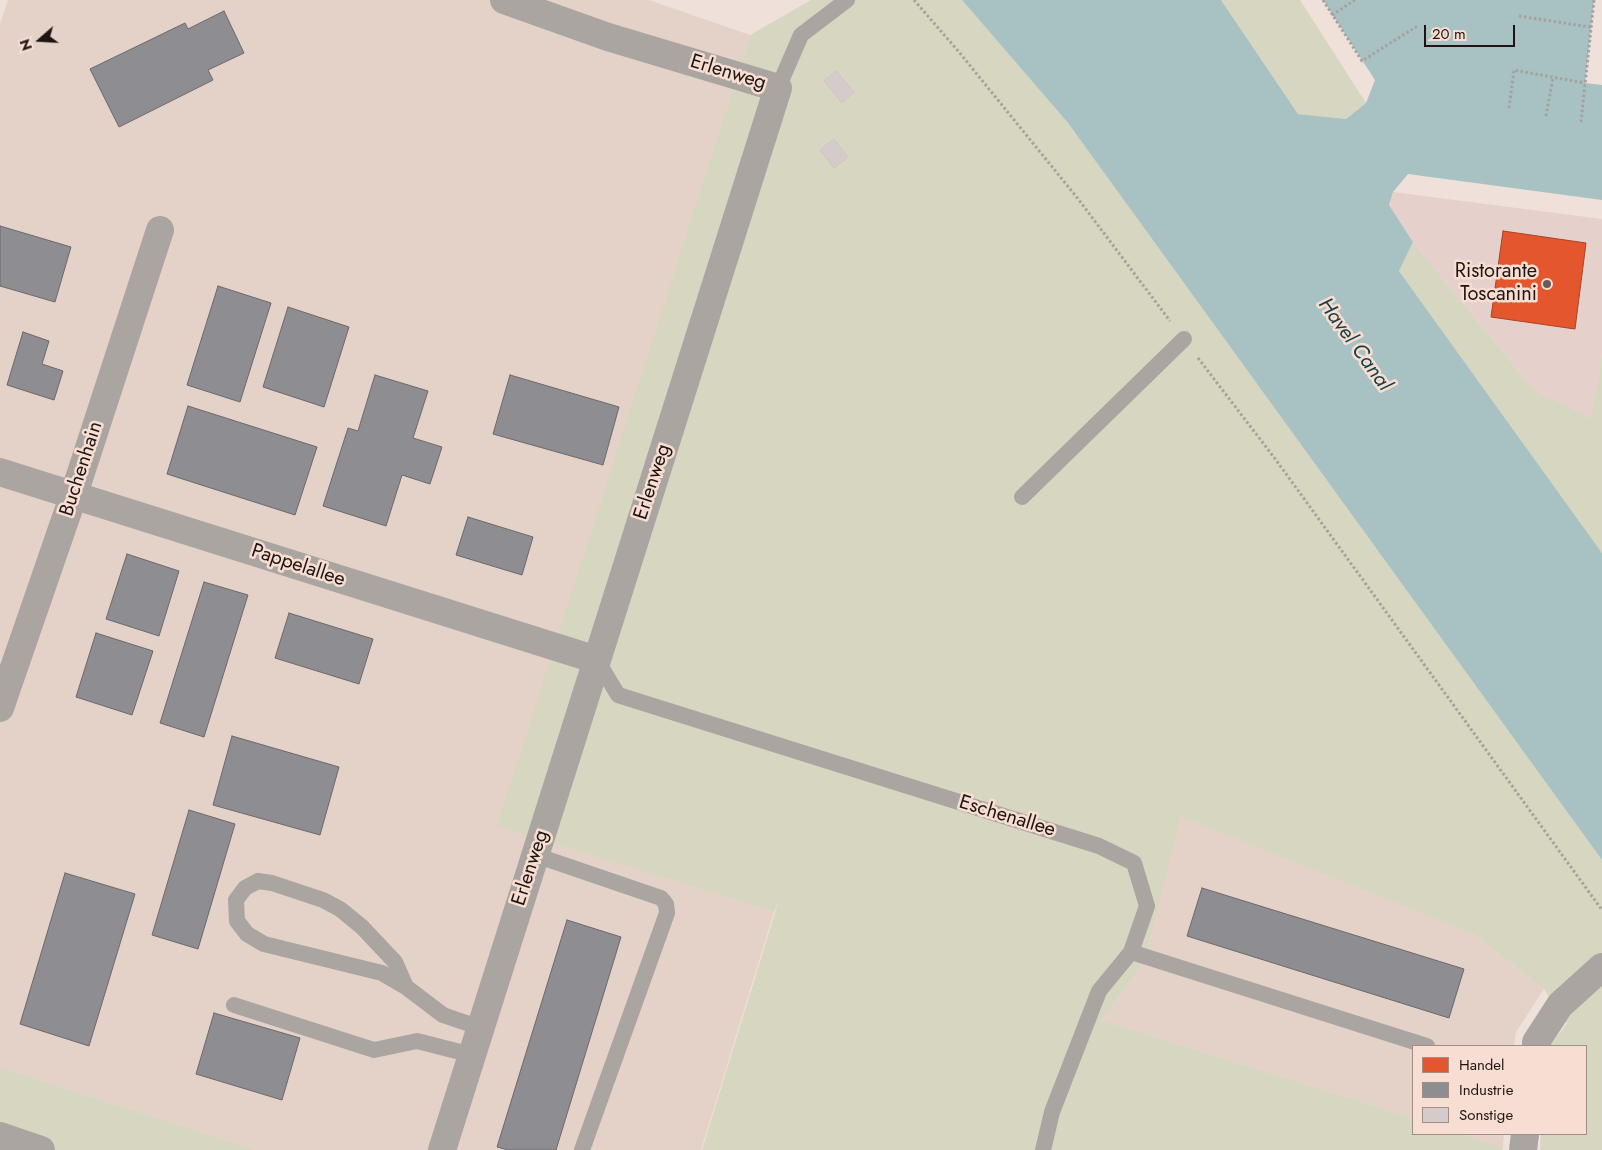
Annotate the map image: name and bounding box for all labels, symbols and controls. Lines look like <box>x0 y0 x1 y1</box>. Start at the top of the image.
north arrow <box>15 15 65 65</box>
scale bar <box>1427 15 1518 47</box>
text: 20 m <box>1432 23 1466 45</box>
text: N <box>15 36 37 53</box>
street label: Erlenweg <box>687 50 769 96</box>
place label: Ristorante Toscanini <box>1455 260 1537 307</box>
marker: Ristorante Toscanini <box>1541 278 1553 290</box>
water label: Havel Canal <box>1312 294 1396 396</box>
street label: Buchenhain <box>55 419 109 519</box>
street label: Erlenweg <box>630 441 676 523</box>
street label: Pappelallee <box>248 540 348 592</box>
street label: Eschenallee <box>956 791 1058 843</box>
street label: Erlenweg <box>508 827 554 909</box>
legend <box>1412 1045 1587 1135</box>
text: Handel <box>1459 1054 1505 1076</box>
text: Industrie <box>1459 1079 1513 1101</box>
text: Sonstige <box>1459 1104 1513 1126</box>

